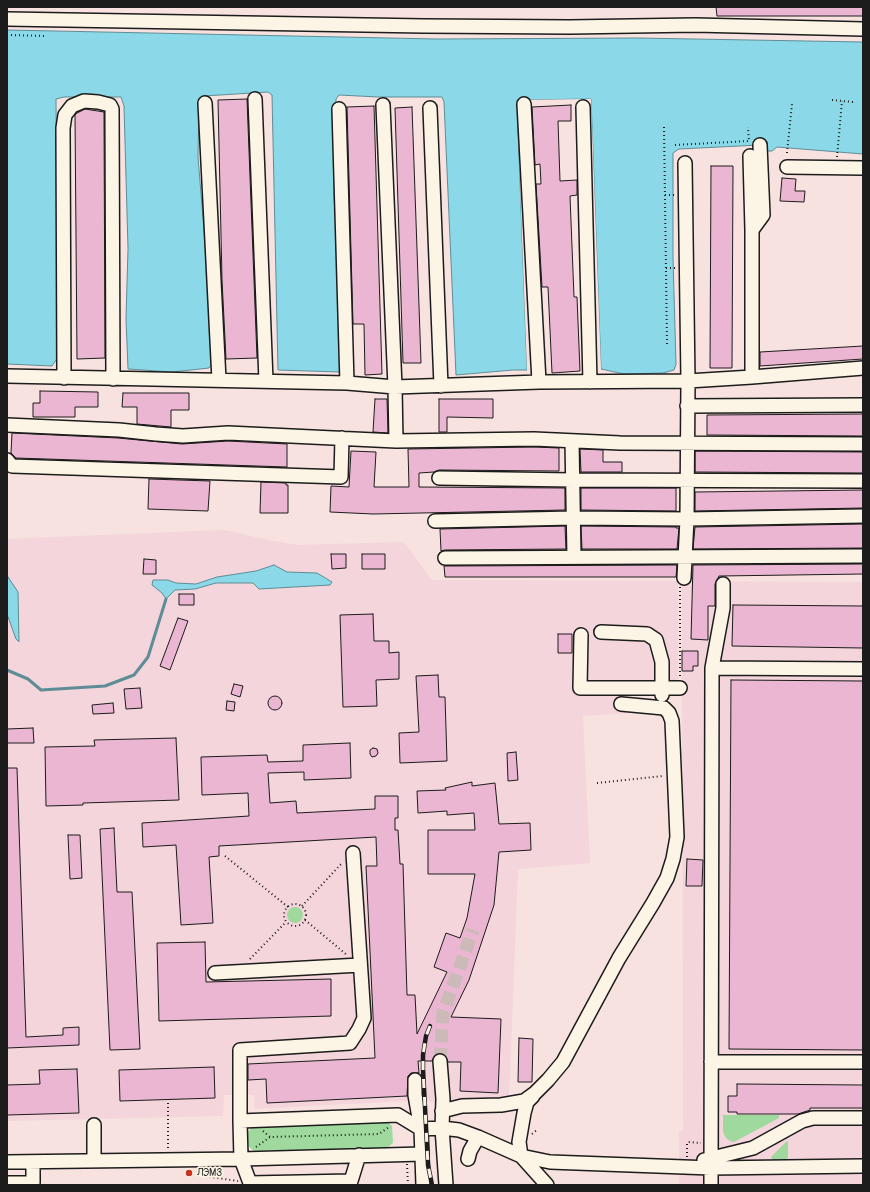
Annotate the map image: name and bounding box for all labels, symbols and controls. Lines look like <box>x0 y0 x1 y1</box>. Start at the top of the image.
place label: ЛЭМЗ <box>197 1167 222 1179</box>
marker: ЛЭМЗ <box>184 1168 194 1178</box>

